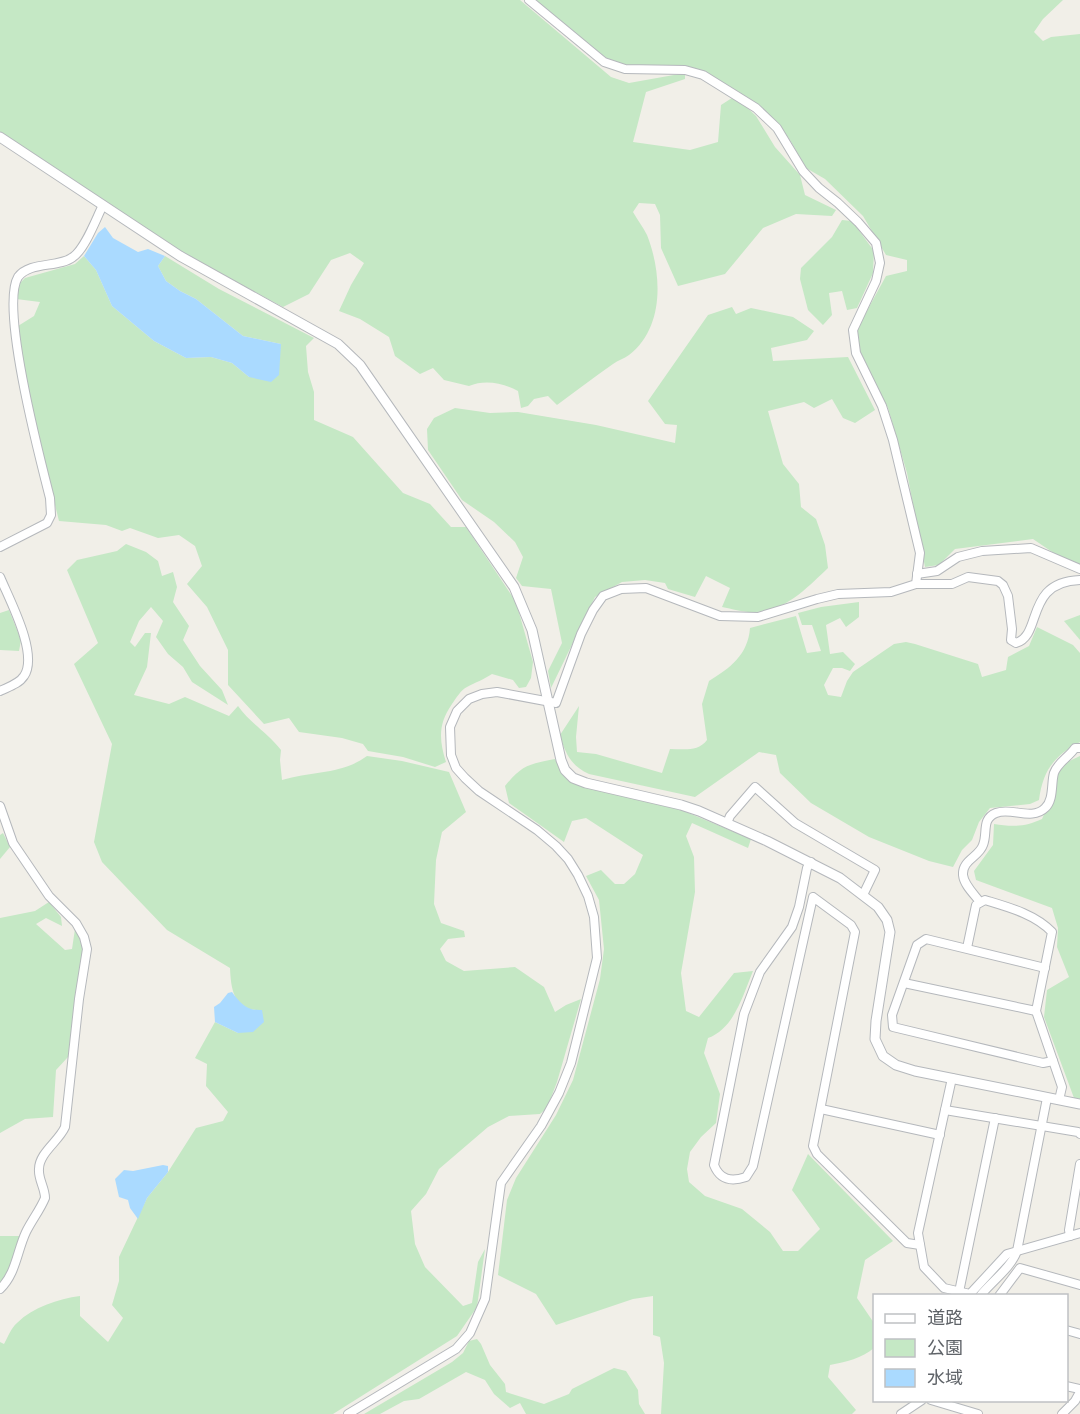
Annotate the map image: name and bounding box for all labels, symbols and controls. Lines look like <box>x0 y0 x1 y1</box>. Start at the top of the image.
legend <box>873 1294 1068 1402</box>
text: 道路 <box>927 1308 963 1331</box>
text: 公園 <box>927 1338 963 1361</box>
text: 水域 <box>927 1368 963 1391</box>

